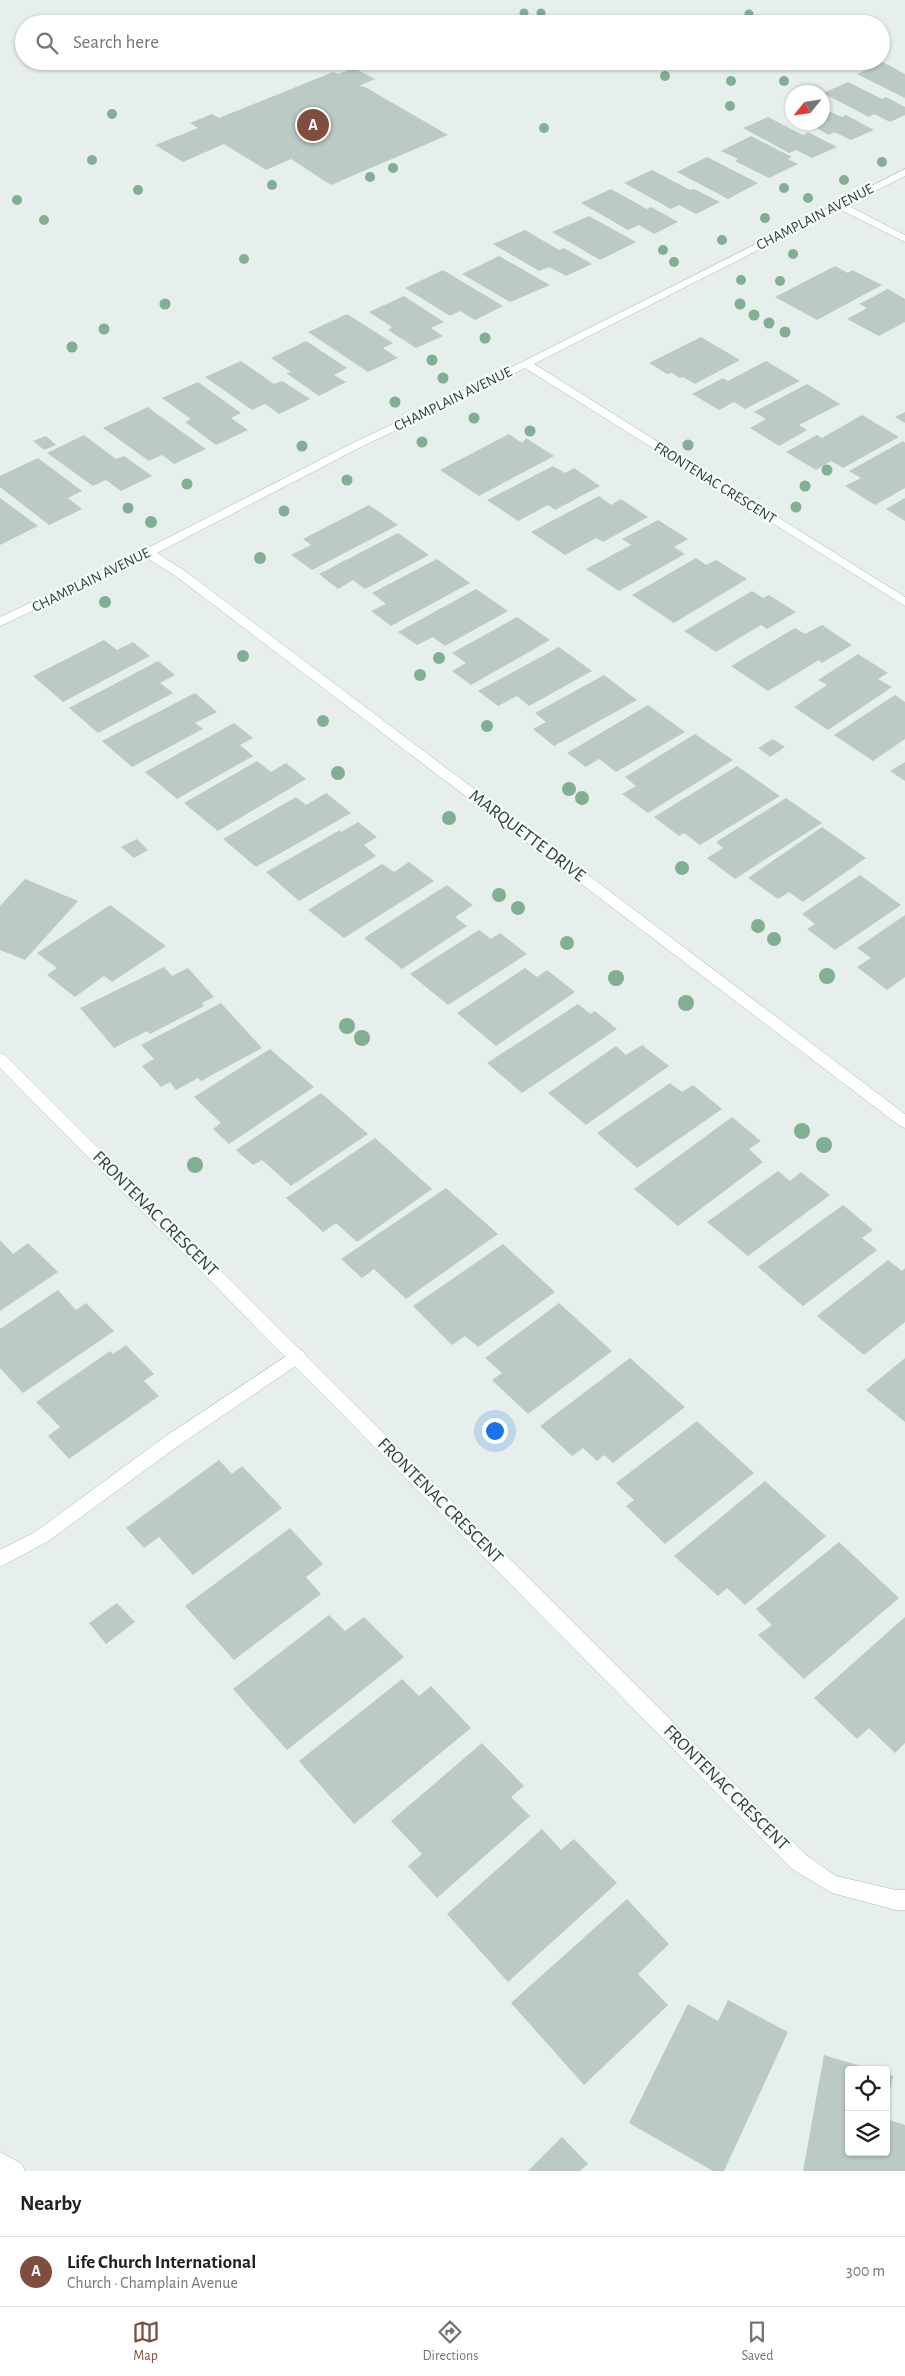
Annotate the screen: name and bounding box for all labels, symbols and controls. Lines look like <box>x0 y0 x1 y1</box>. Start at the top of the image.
search box <box>15 15 890 70</box>
icon: search <box>33 29 61 57</box>
text: Search here <box>73 33 159 52</box>
north arrow <box>785 85 830 130</box>
pin: A <box>297 106 329 144</box>
street label: CHAMPLAIN AVENUE <box>754 181 876 253</box>
street label: CHAMPLAIN AVENUE <box>392 364 514 434</box>
street label: FRONTENAC CRESCENT <box>651 439 779 527</box>
street label: CHAMPLAIN AVENUE <box>30 545 152 615</box>
street label: MARQUETTE DRIVE <box>466 787 589 886</box>
street label: FRONTENAC CRESCENT <box>89 1148 221 1280</box>
your location <box>482 1418 508 1444</box>
street label: FRONTENAC CRESCENT <box>374 1435 506 1567</box>
street label: FRONTENAC CRESCENT <box>660 1722 792 1854</box>
map controls <box>845 2066 890 2156</box>
button: locate <box>845 2066 890 2111</box>
button: layers <box>845 2111 890 2156</box>
text: Nearby <box>20 2193 81 2214</box>
text: Life Church International <box>67 2253 256 2272</box>
text: A <box>31 2263 41 2279</box>
text: 300 m <box>846 2263 885 2279</box>
text: Church · Champlain Avenue <box>67 2275 238 2291</box>
tab: Map <box>132 2318 160 2365</box>
tab: Directions <box>423 2318 478 2365</box>
tab: Saved <box>741 2318 773 2365</box>

